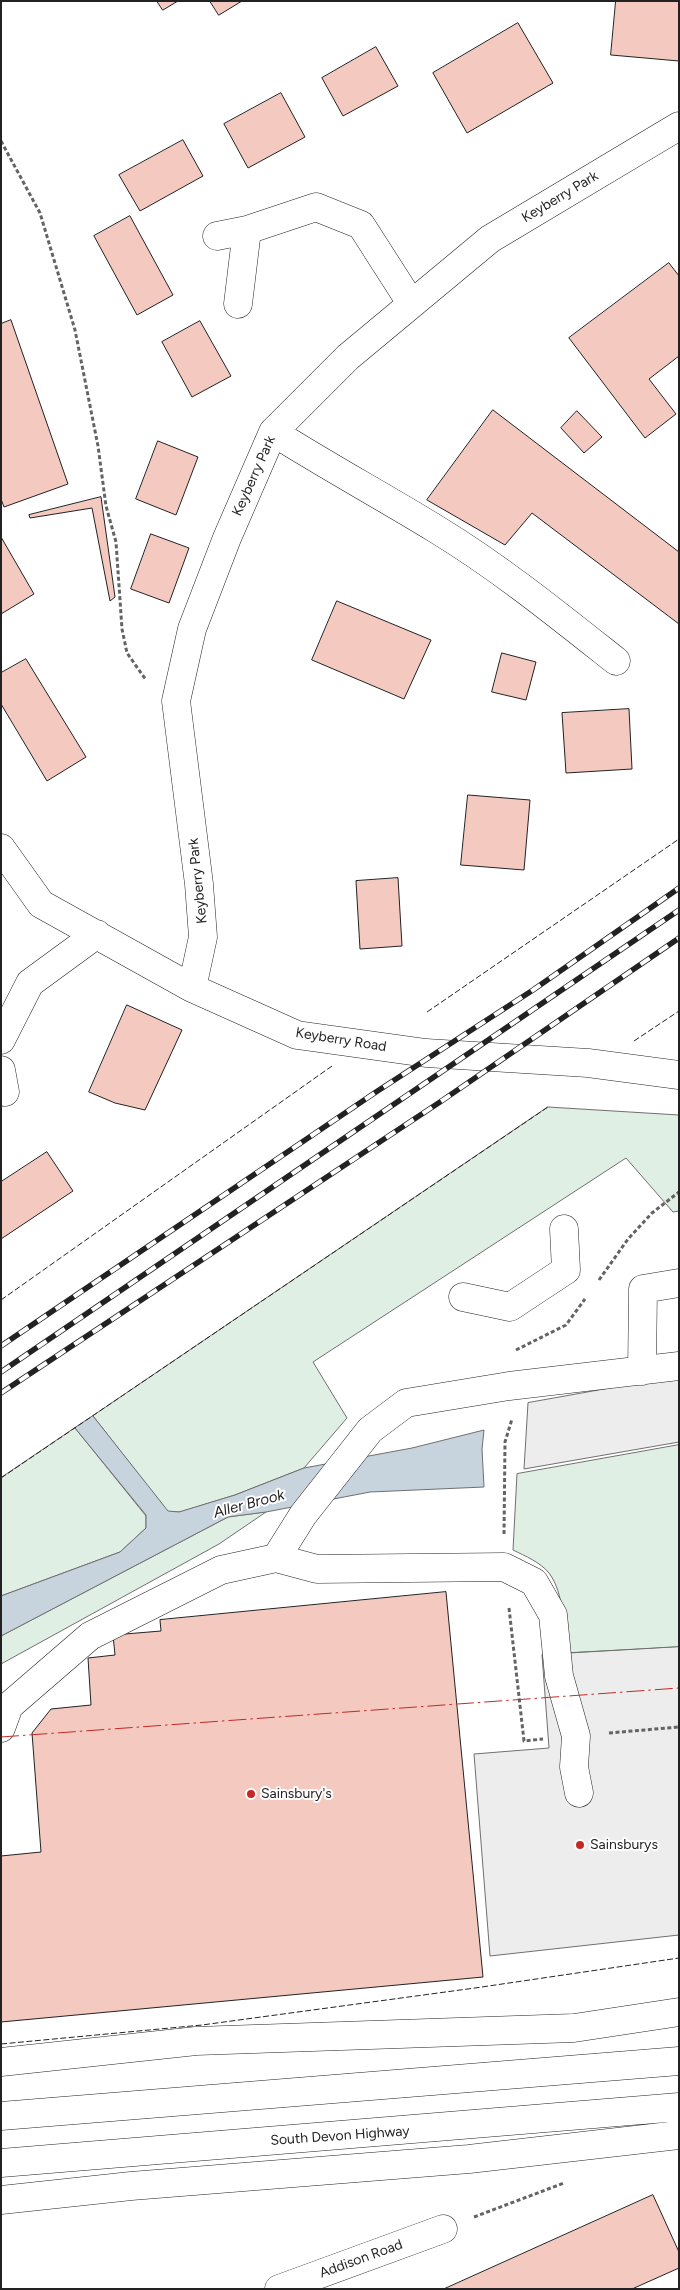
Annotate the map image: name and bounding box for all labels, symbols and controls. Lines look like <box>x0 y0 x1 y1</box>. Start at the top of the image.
street label: Keyberry Park <box>519 168 601 226</box>
street label: Keyberry Park <box>229 433 279 519</box>
street label: Keyberry Park <box>185 837 211 925</box>
street label: Keyberry Road <box>294 1025 388 1055</box>
water label: Aller Brook <box>211 1486 287 1522</box>
place label: Sainsbury's <box>261 1786 332 1802</box>
marker: Sainsbury's <box>245 1788 257 1800</box>
place label: Sainsburys <box>590 1837 658 1853</box>
marker: Sainsburys <box>574 1839 586 1851</box>
street label: South Devon Highway <box>270 2123 410 2149</box>
street label: Addison Road <box>317 2236 405 2282</box>

